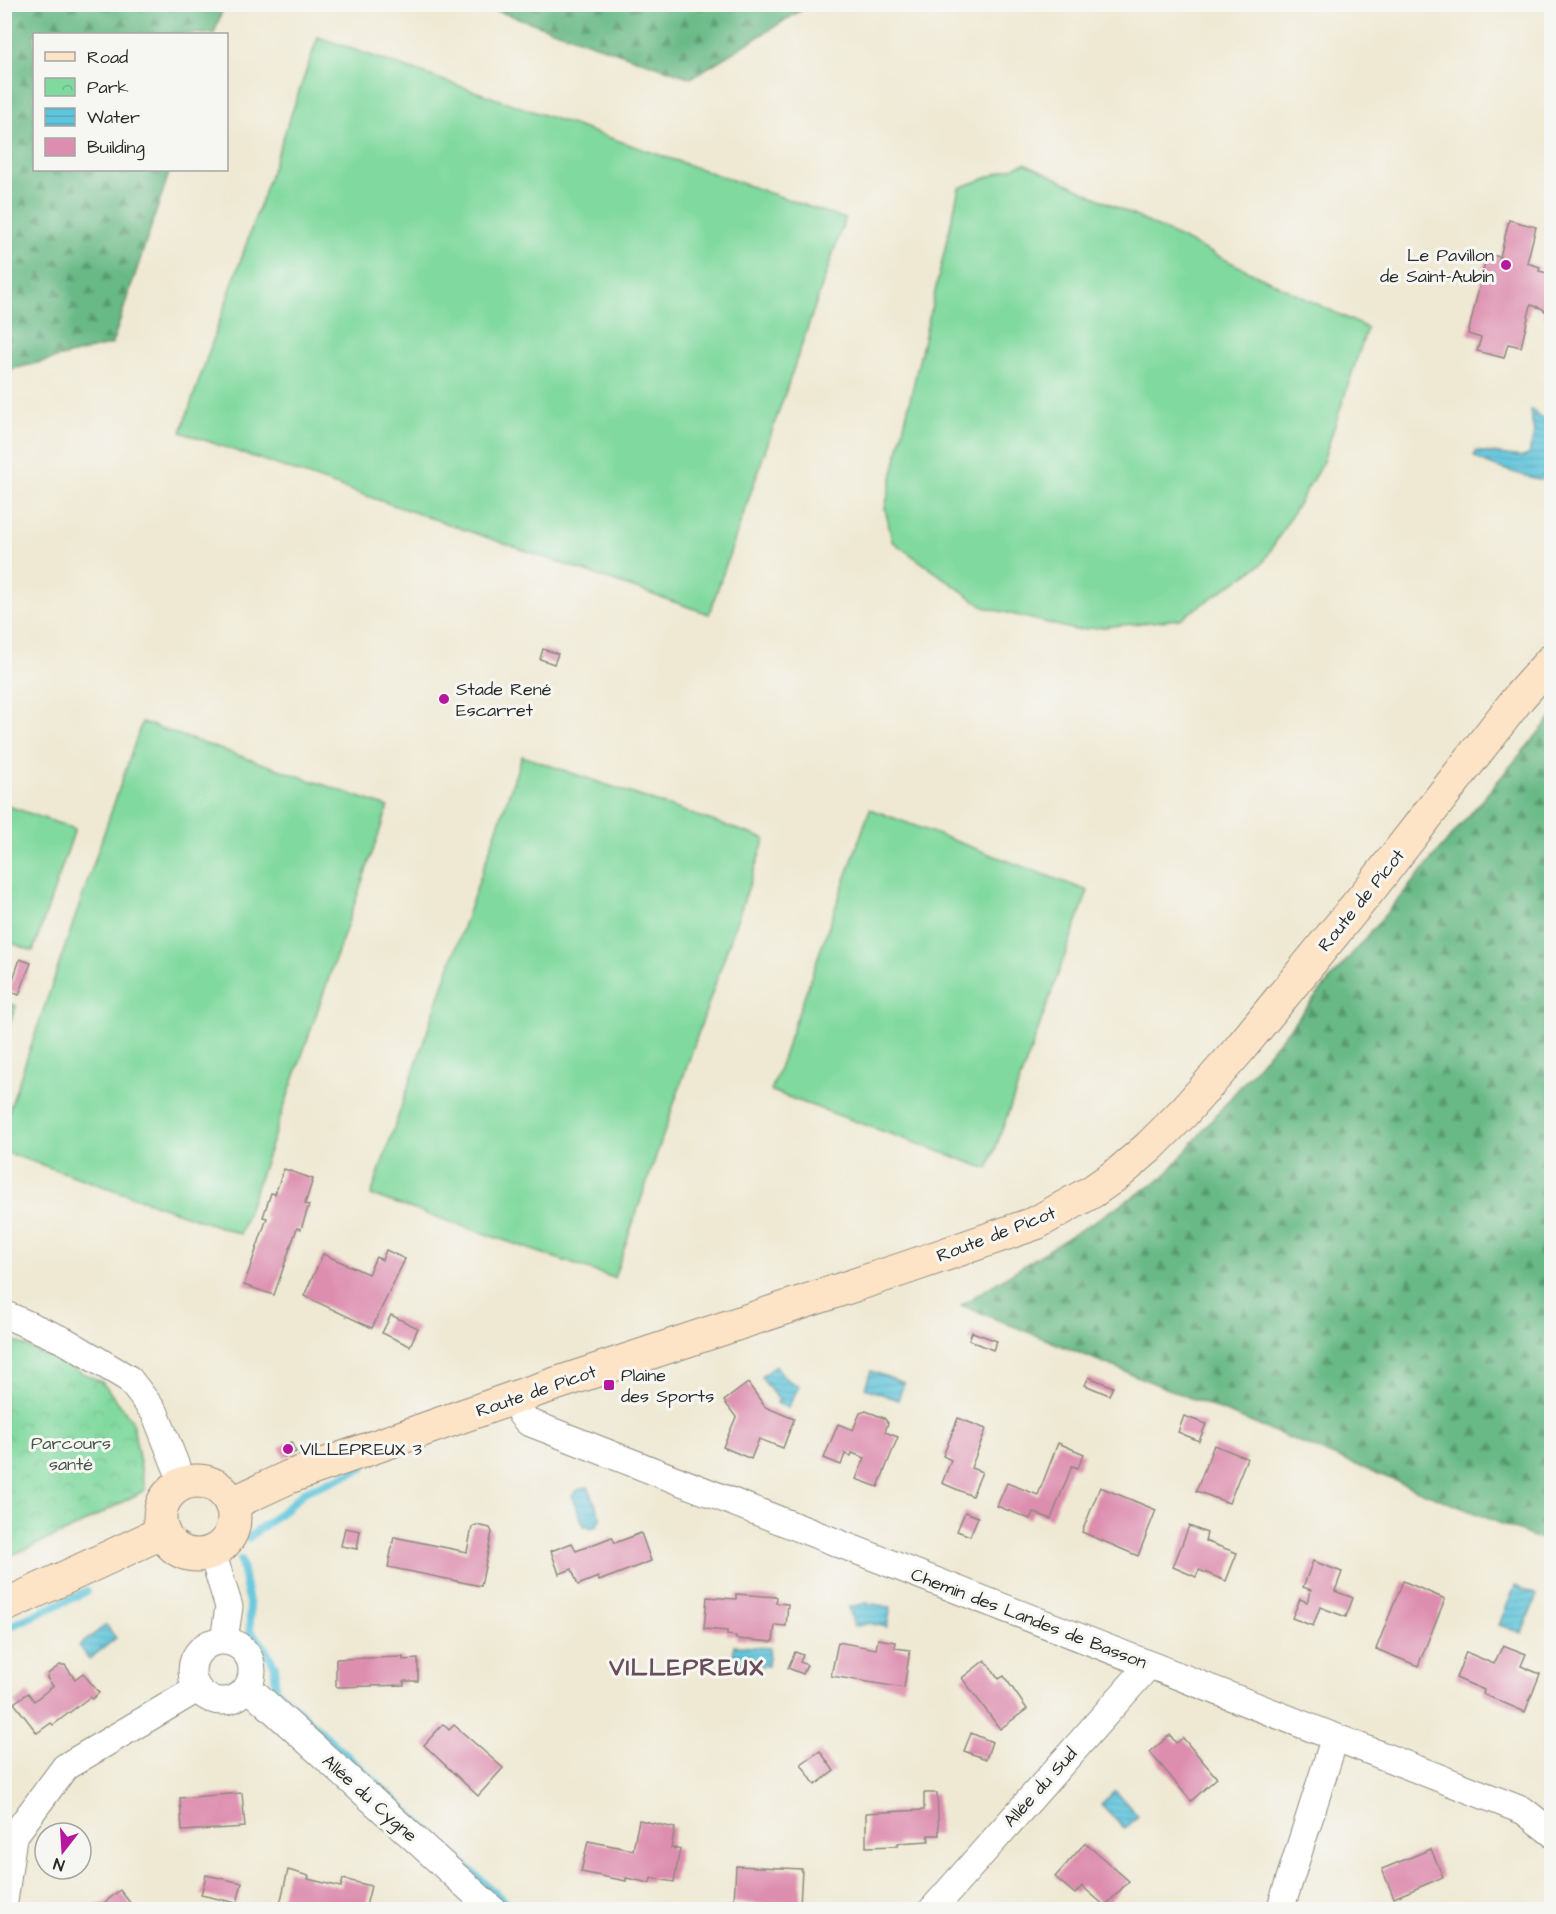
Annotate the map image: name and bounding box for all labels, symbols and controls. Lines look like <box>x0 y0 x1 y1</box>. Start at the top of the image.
legend <box>33 33 228 171</box>
text: Road <box>87 45 128 70</box>
text: Park <box>87 75 129 100</box>
text: Water <box>87 105 140 130</box>
text: Building <box>87 135 145 161</box>
place label: Le Pavillon de Saint-Aubin <box>1380 243 1494 289</box>
marker: Le Pavillon de Saint-Aubin <box>1499 258 1513 272</box>
place label: Stade René Escarret <box>456 677 552 723</box>
marker: Stade René Escarret <box>437 692 451 706</box>
street label: Route de Picot <box>1312 843 1411 957</box>
street label: Route de Picot <box>933 1200 1060 1269</box>
street label: Route de Picot <box>473 1359 600 1424</box>
place label: Plaine des Sports <box>621 1363 714 1409</box>
marker: Plaine des Sports <box>602 1378 616 1392</box>
park label: Parcours santé <box>31 1431 111 1477</box>
place label: VILLEPREUX 3 <box>300 1437 422 1462</box>
marker: VILLEPREUX 3 <box>281 1442 295 1456</box>
street label: Chemin des Landes de Basson <box>907 1562 1150 1675</box>
district label: VILLEPREUX <box>608 1651 765 1685</box>
street label: Allée du Sud <box>998 1742 1083 1833</box>
street label: Allée du Cygne <box>316 1749 423 1849</box>
north arrow <box>33 1821 93 1881</box>
text: N <box>51 1852 67 1876</box>

